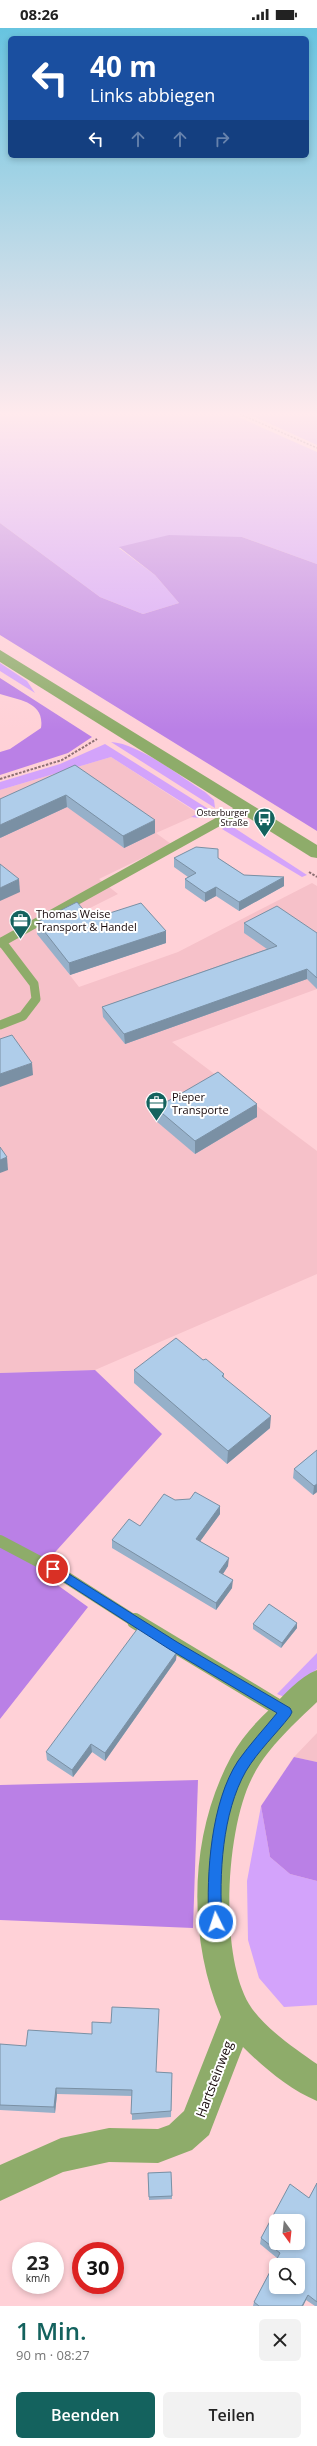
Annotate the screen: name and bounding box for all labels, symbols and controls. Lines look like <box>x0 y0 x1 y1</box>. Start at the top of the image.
text: 08:26 <box>20 4 59 24</box>
text: 40 m <box>90 47 157 85</box>
icon: left <box>24 52 76 104</box>
text: Links abbiegen <box>90 83 215 107</box>
icon: left <box>85 128 107 150</box>
icon: ahead <box>127 128 149 150</box>
icon: ahead <box>169 128 191 150</box>
icon: right <box>211 128 233 150</box>
bus stop icon: Osterburger Straße <box>251 805 277 838</box>
place label: Osterburger Straße <box>196 806 248 829</box>
place label: Thomas Weise Transport & Handel <box>36 906 137 934</box>
office icon: Thomas Weise Transport & Handel <box>8 907 34 940</box>
place label: Pieper Transporte <box>172 1089 229 1117</box>
office icon: Pieper Transporte <box>144 1090 170 1123</box>
pin <box>36 1552 70 1586</box>
icon: arrive <box>42 1558 64 1580</box>
position arrow <box>195 1901 237 1943</box>
street label: Hartsteinweg <box>191 2038 237 2120</box>
north arrow <box>269 2214 305 2250</box>
map controls <box>269 2214 305 2294</box>
speed limit sign: 30 <box>72 2242 124 2294</box>
text: 23 <box>27 2249 49 2276</box>
button: search <box>269 2258 305 2294</box>
text: km/h <box>26 2271 50 2285</box>
text: 1 Min. <box>16 2314 87 2347</box>
button: close <box>259 2319 301 2361</box>
text: 90 m · 08:27 <box>16 2346 90 2364</box>
button: Beenden <box>16 2392 155 2438</box>
button: Teilen <box>163 2392 301 2438</box>

